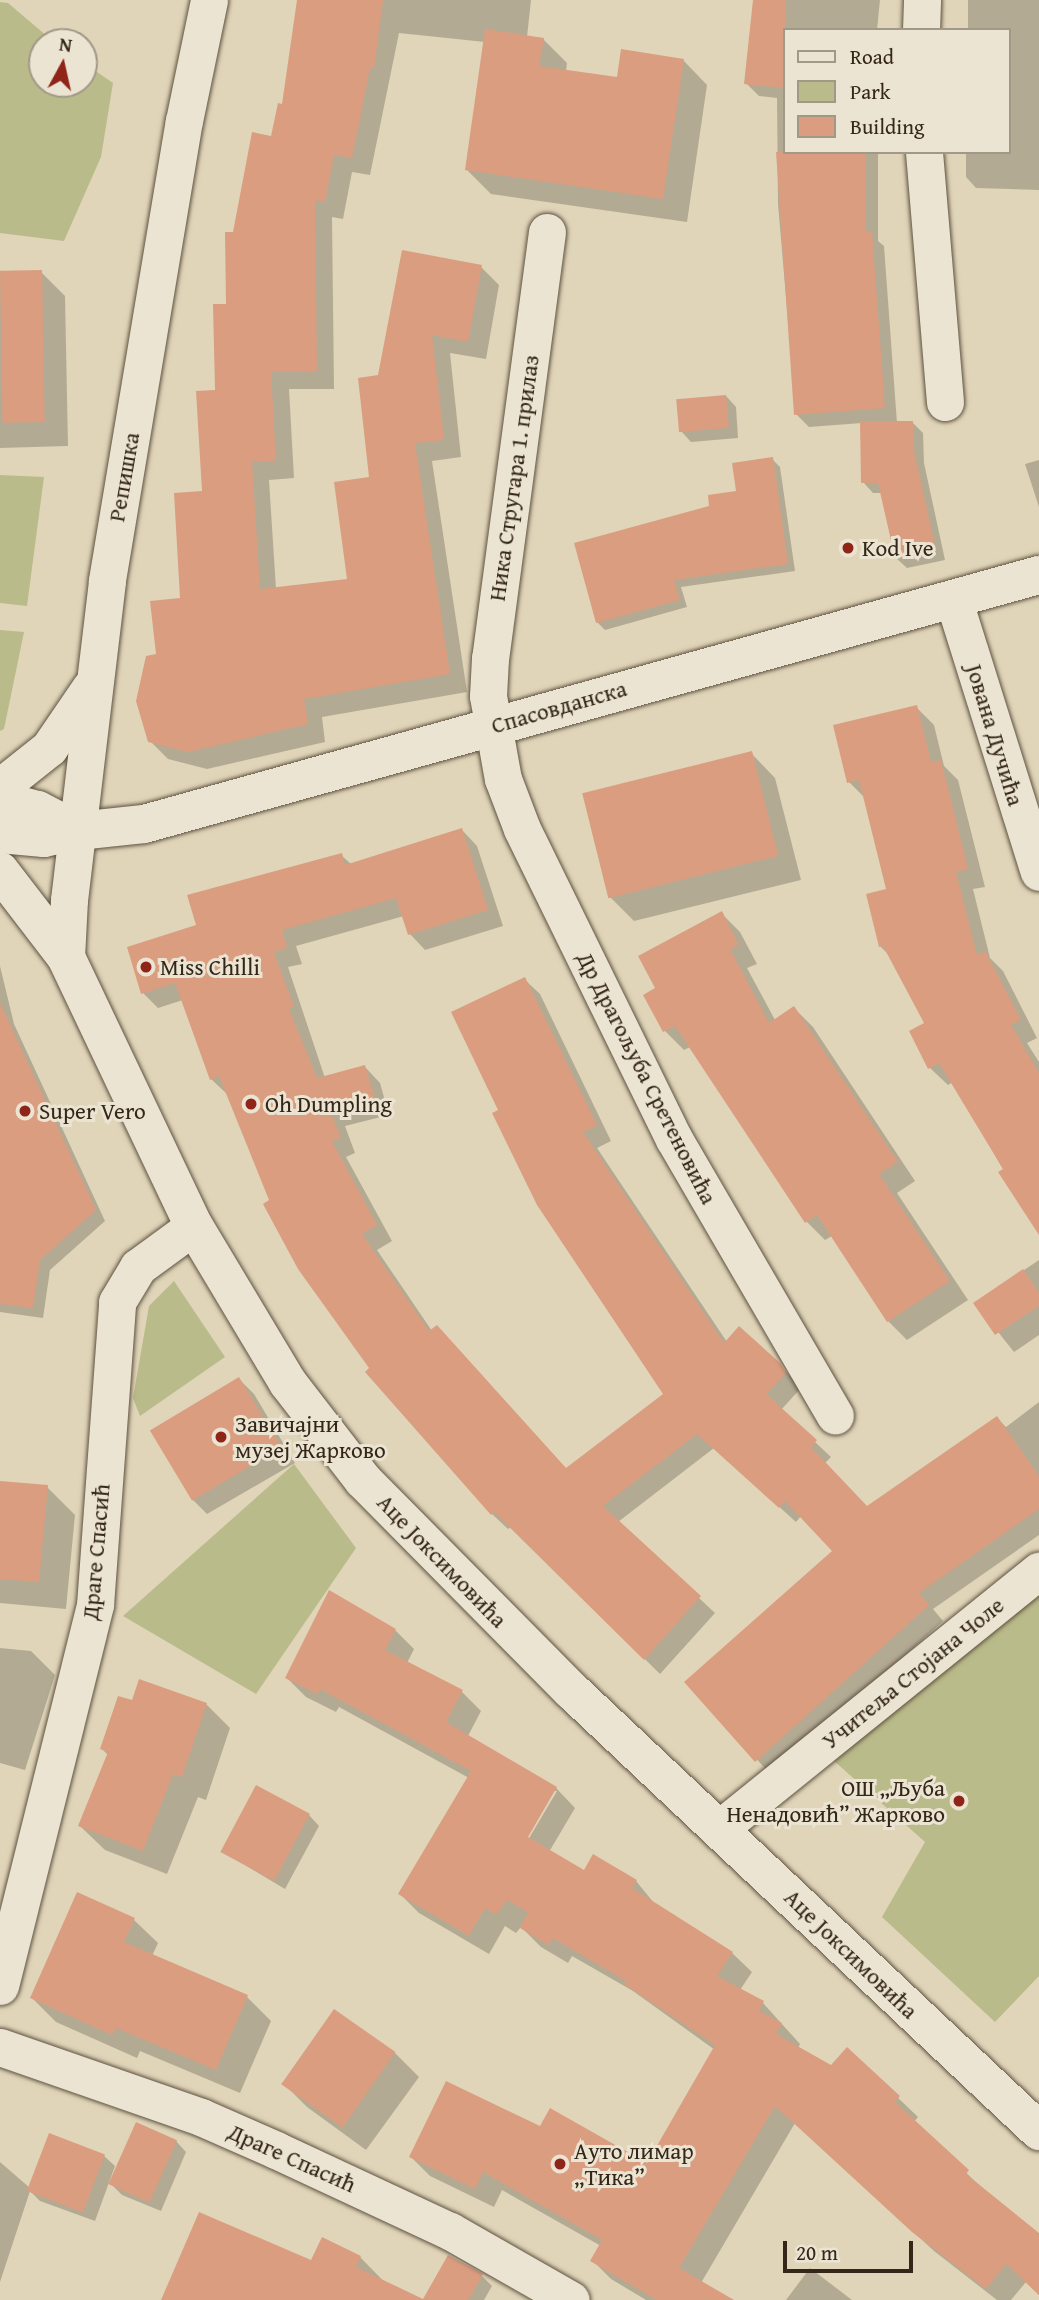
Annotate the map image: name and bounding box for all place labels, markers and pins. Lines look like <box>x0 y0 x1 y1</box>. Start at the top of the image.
place label: Kod Ive <box>862 534 933 562</box>
marker: Kod Ive <box>840 540 856 556</box>
place label: Miss Chilli <box>160 953 260 981</box>
marker: Miss Chilli <box>138 959 154 975</box>
place label: Oh Dumpling <box>265 1090 392 1118</box>
marker: Oh Dumpling <box>243 1096 259 1112</box>
place label: Super Vero <box>39 1097 146 1125</box>
marker: Super Vero <box>17 1103 33 1119</box>
place label: Завичајни музеј Жарково <box>235 1410 386 1464</box>
marker: Завичајни музеј Жарково <box>213 1429 229 1445</box>
place label: ОШ „Љуба Ненадовић” Жарково <box>727 1774 945 1828</box>
marker: ОШ „Љуба Ненадовић” Жарково <box>951 1793 967 1809</box>
place label: Ауто лимар „Тика” <box>574 2137 694 2191</box>
marker: Ауто лимар „Тика” <box>552 2156 568 2172</box>

